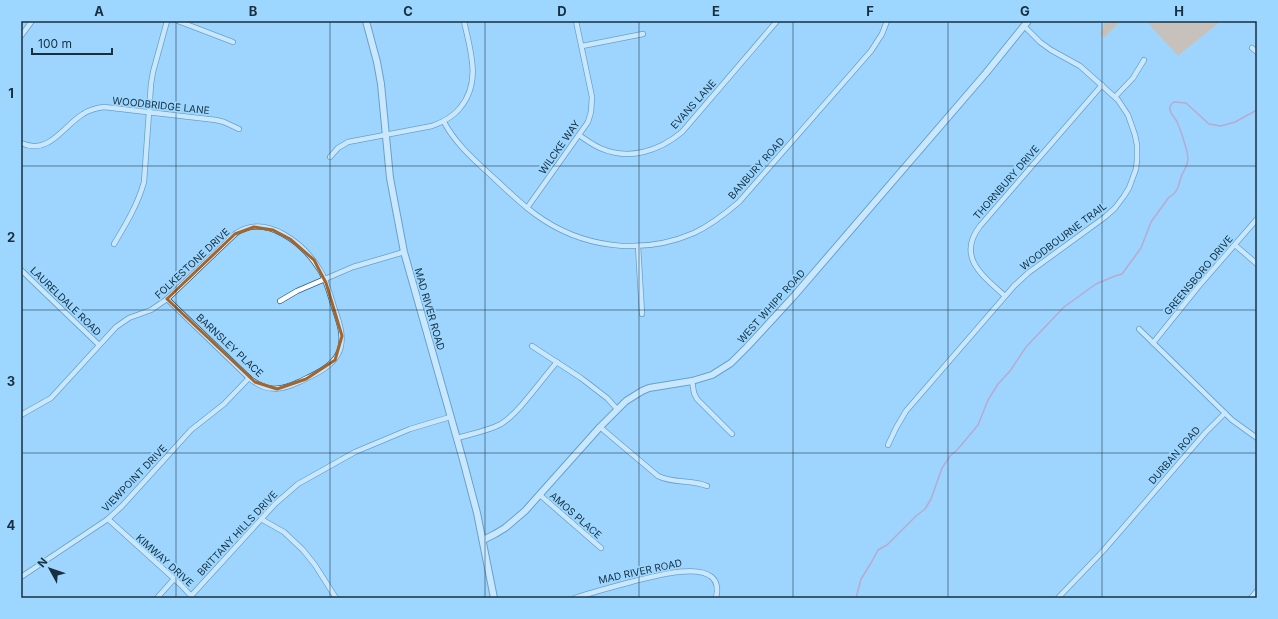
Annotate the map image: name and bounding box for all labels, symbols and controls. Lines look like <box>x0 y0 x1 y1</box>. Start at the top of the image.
text: A <box>94 3 104 19</box>
text: B <box>249 3 258 19</box>
text: C <box>403 3 413 19</box>
text: D <box>557 3 567 19</box>
text: E <box>712 3 720 19</box>
text: F <box>866 3 874 19</box>
text: G <box>1020 3 1030 19</box>
text: H <box>1174 3 1184 19</box>
scale bar <box>32 30 112 56</box>
text: 100 m <box>38 36 72 51</box>
street label: EVANS LANE <box>668 77 718 131</box>
text: 1 <box>8 85 14 101</box>
street label: WOODBRIDGE LANE <box>112 94 210 116</box>
street label: WILCKE WAY <box>536 118 582 176</box>
street label: BANBURY ROAD <box>725 135 787 201</box>
street label: THORNBURY DRIVE <box>970 142 1042 222</box>
street label: WOODBOURNE TRAIL <box>1017 199 1109 272</box>
street label: FOLKESTONE DRIVE <box>152 225 232 301</box>
text: 2 <box>7 229 15 245</box>
street label: GREENSBORO DRIVE <box>1161 233 1235 317</box>
street label: LAURELDALE ROAD <box>28 264 104 338</box>
street label: MAD RIVER ROAD <box>413 266 447 352</box>
street label: WEST WHIPP ROAD <box>735 267 807 345</box>
street label: BARNSLEY PLACE <box>194 311 266 379</box>
text: 3 <box>7 373 15 389</box>
street label: DURBAN ROAD <box>1146 424 1202 486</box>
street label: VIEWPOINT DRIVE <box>99 442 169 514</box>
street label: BRITTANY HILLS DRIVE <box>195 488 279 578</box>
street label: AMOS PLACE <box>548 489 604 541</box>
text: 4 <box>7 517 16 533</box>
street label: KIMWAY DRIVE <box>134 531 196 589</box>
north arrow <box>30 549 70 589</box>
text: N <box>34 555 50 570</box>
street label: MAD RIVER ROAD <box>597 556 683 586</box>

